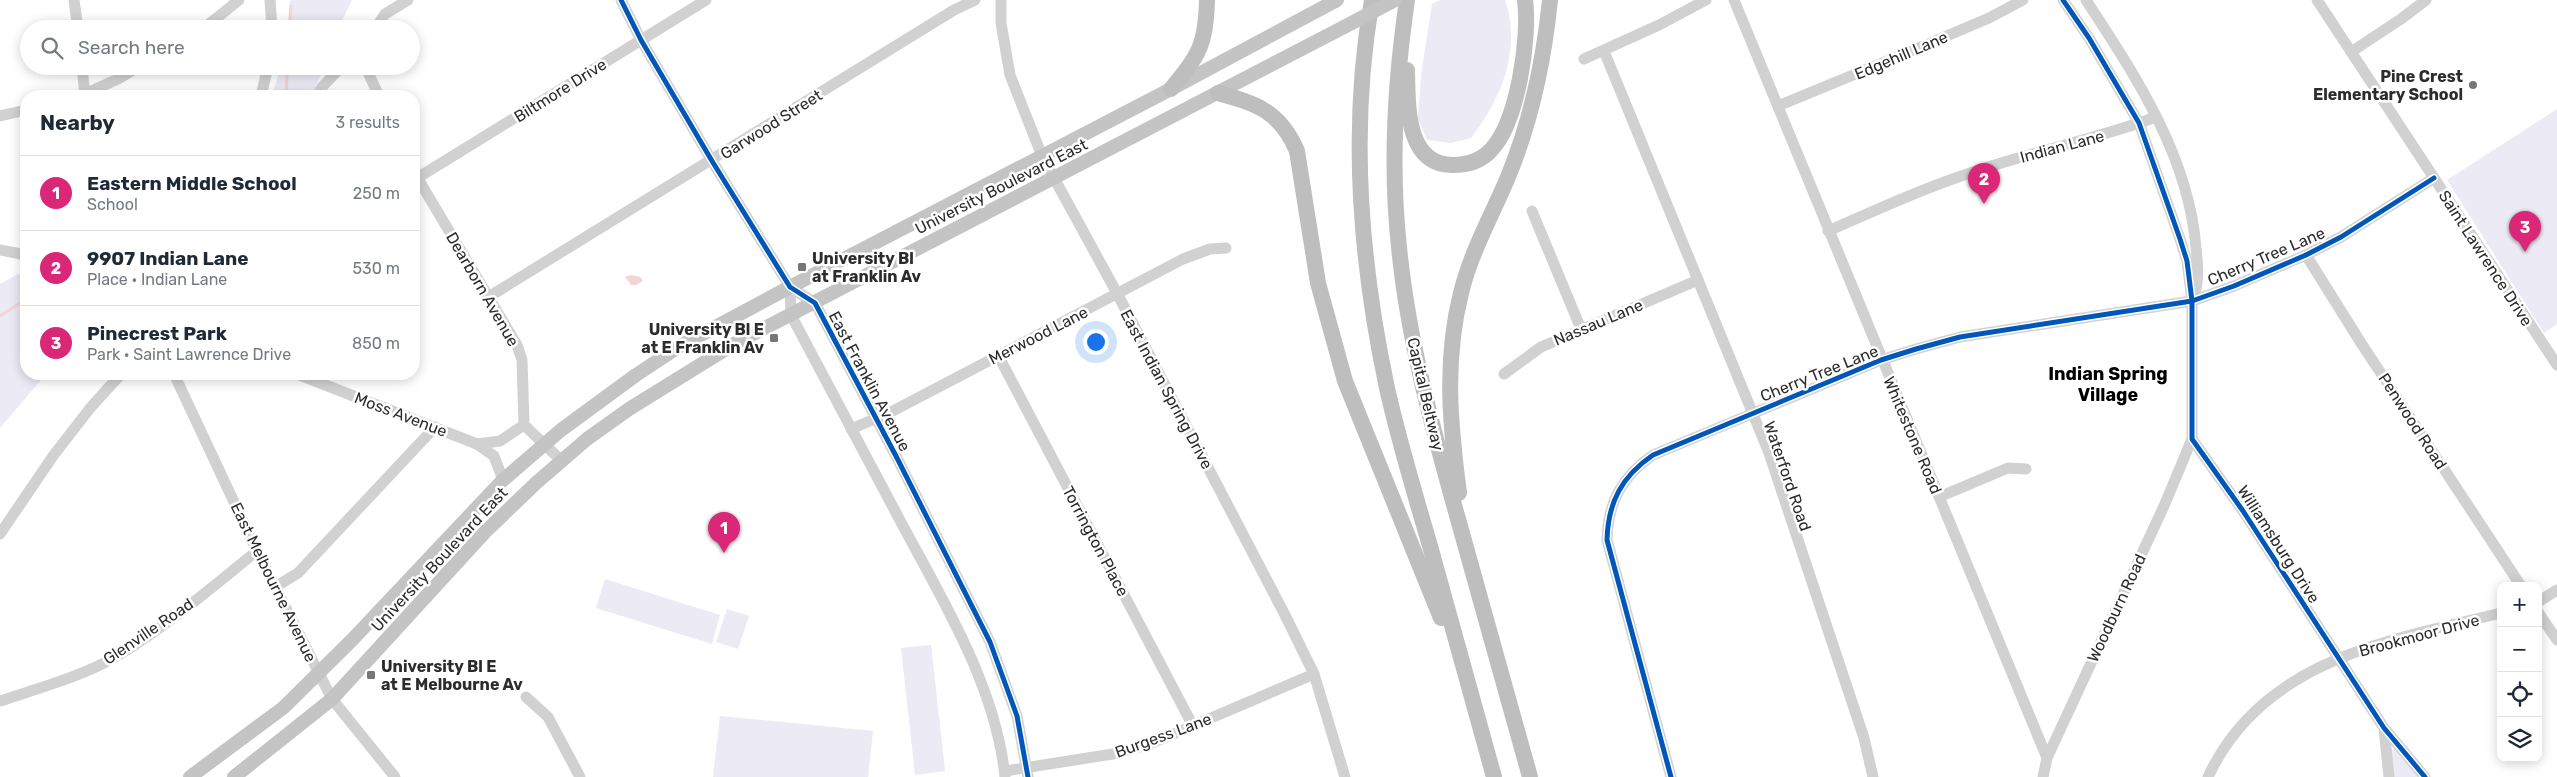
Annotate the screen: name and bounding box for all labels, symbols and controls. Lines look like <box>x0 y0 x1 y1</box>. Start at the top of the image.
search box <box>20 20 420 75</box>
street label: Edgehill Lane <box>1852 27 1951 84</box>
icon: search <box>38 34 66 62</box>
text: Search here <box>78 36 185 59</box>
street label: Biltmore Drive <box>511 54 610 126</box>
place label: Pine Crest Elementary School <box>2313 67 2464 104</box>
marker: Pine Crest Elementary School <box>2467 79 2479 91</box>
street label: Garwood Street <box>717 86 826 163</box>
text: Nearby <box>40 110 115 135</box>
text: 3 results <box>335 113 400 132</box>
street label: Indian Lane <box>2018 126 2106 167</box>
street label: University Boulevard East <box>912 135 1091 238</box>
pin: 2 <box>1968 163 2000 204</box>
text: Eastern Middle School <box>87 172 297 195</box>
text: 1 <box>52 184 60 203</box>
text: 250 m <box>353 184 400 203</box>
street label: Saint Lawrence Drive <box>2435 187 2537 330</box>
text: School <box>87 195 138 214</box>
pin: 3 <box>2509 211 2541 252</box>
street label: Cherry Tree Lane <box>2205 223 2328 290</box>
street label: Dearborn Avenue <box>442 229 523 350</box>
text: 9907 Indian Lane <box>87 247 249 270</box>
place label: University Bl at Franklin Av <box>812 249 922 286</box>
text: 2 <box>51 259 61 278</box>
text: 530 m <box>353 259 400 278</box>
marker: University Bl at Franklin Av <box>796 261 808 273</box>
text: Place · Indian Lane <box>87 270 227 289</box>
street label: Nassau Lane <box>1551 295 1646 350</box>
street label: Merwood Lane <box>986 302 1091 369</box>
street label: East Indian Spring Drive <box>1116 306 1217 472</box>
street label: East Franklin Avenue <box>825 308 915 454</box>
place label: University Bl E at E Franklin Av <box>641 320 764 357</box>
text: Pinecrest Park <box>87 322 227 345</box>
your location <box>1083 329 1109 355</box>
marker: University Bl E at E Franklin Av <box>768 332 780 344</box>
text: 3 <box>51 334 61 353</box>
text: 850 m <box>352 334 400 353</box>
street label: Capital Beltway <box>1403 336 1448 453</box>
street label: Cherry Tree Lane <box>1757 341 1881 406</box>
text: Park · Saint Lawrence Drive <box>87 345 291 364</box>
district label: Indian Spring Village <box>2048 363 2168 406</box>
street label: Penwood Road <box>2374 370 2451 473</box>
street label: Whitestone Road <box>1879 374 1946 497</box>
street label: Moss Avenue <box>352 388 450 441</box>
street label: Waterford Road <box>1760 419 1815 534</box>
street label: Williamsburg Drive <box>2233 482 2324 607</box>
street label: University Boulevard East <box>367 483 511 636</box>
street label: Torrington Place <box>1059 483 1133 600</box>
street label: East Melbourne Avenue <box>227 499 320 665</box>
pin: 1 <box>708 512 740 553</box>
street label: Woodburn Road <box>2083 551 2150 665</box>
map controls <box>2497 582 2542 762</box>
button: + <box>2497 582 2542 627</box>
street label: Glenville Road <box>100 594 197 669</box>
street label: Brookmoor Drive <box>2357 610 2481 661</box>
button: − <box>2497 627 2542 672</box>
place label: University Bl E at E Melbourne Av <box>381 657 523 694</box>
marker: University Bl E at E Melbourne Av <box>365 669 377 681</box>
button: locate <box>2497 672 2542 717</box>
street label: Burgess Lane <box>1112 709 1214 762</box>
button: layers <box>2497 717 2542 762</box>

